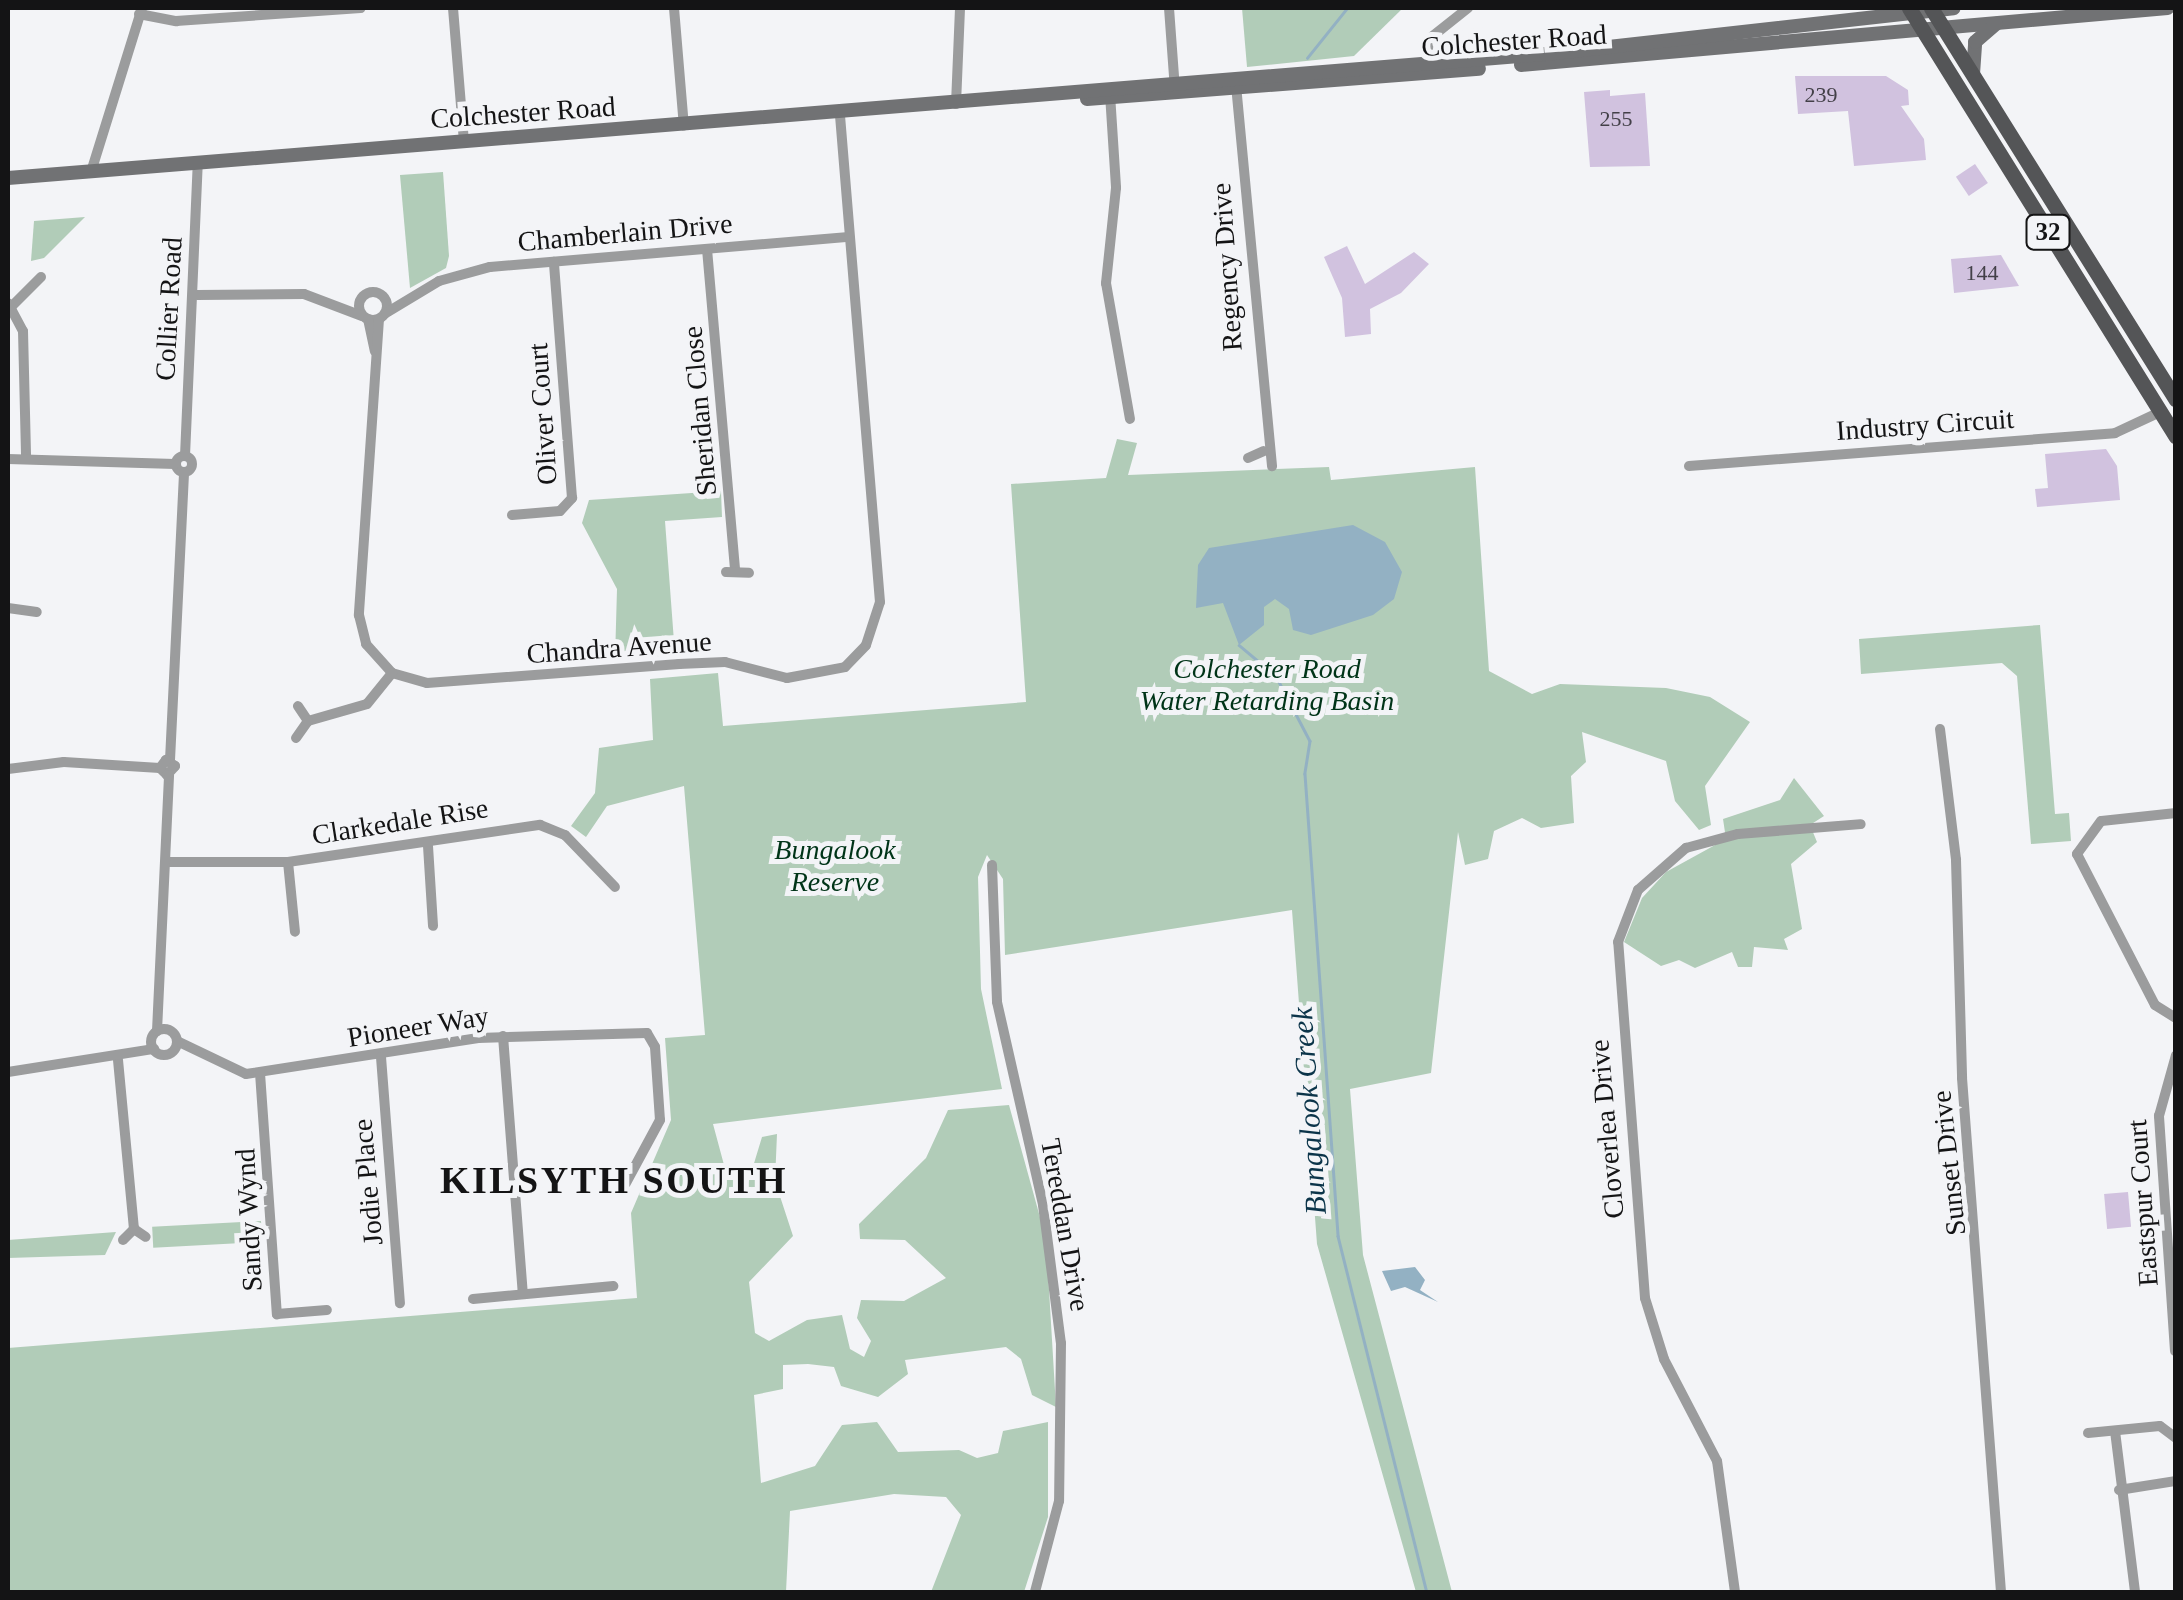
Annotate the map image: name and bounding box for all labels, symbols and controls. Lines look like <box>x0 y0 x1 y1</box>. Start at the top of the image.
street label: Colchester Road <box>1420 18 1608 64</box>
house number: 239 <box>1804 82 1838 108</box>
street label: Colchester Road <box>429 90 617 136</box>
house number: 255 <box>1600 106 1632 132</box>
street label: Regency Drive <box>1204 182 1250 352</box>
street label: Chamberlain Drive <box>516 207 734 259</box>
road number: 32 <box>2026 212 2070 252</box>
street label: Collier Road <box>148 236 190 382</box>
house number: 144 <box>1965 260 1998 286</box>
street label: Sheridan Close <box>676 325 724 497</box>
street label: Oliver Court <box>521 342 565 486</box>
street label: Industry Circuit <box>1835 402 2015 448</box>
street label: Chandra Avenue <box>525 625 713 671</box>
park label: Colchester Road Water Retarding Basin <box>1140 652 1394 718</box>
street label: Clarkedale Rise <box>309 791 491 853</box>
park label: Bungalook Reserve <box>774 833 896 899</box>
street label: Pioneer Way <box>345 999 491 1055</box>
water label: Bungalook Creek <box>1284 1006 1334 1216</box>
street label: Cloverlea Drive <box>1582 1038 1632 1220</box>
street label: Sunset Drive <box>1925 1089 1973 1237</box>
street label: Jodie Place <box>346 1117 390 1247</box>
street label: Eastspur Court <box>2120 1118 2166 1288</box>
street label: Tereddan Drive <box>1033 1136 1097 1314</box>
street label: Sandy Wynd <box>228 1147 270 1293</box>
district label: KILSYTH SOUTH <box>440 1158 788 1204</box>

